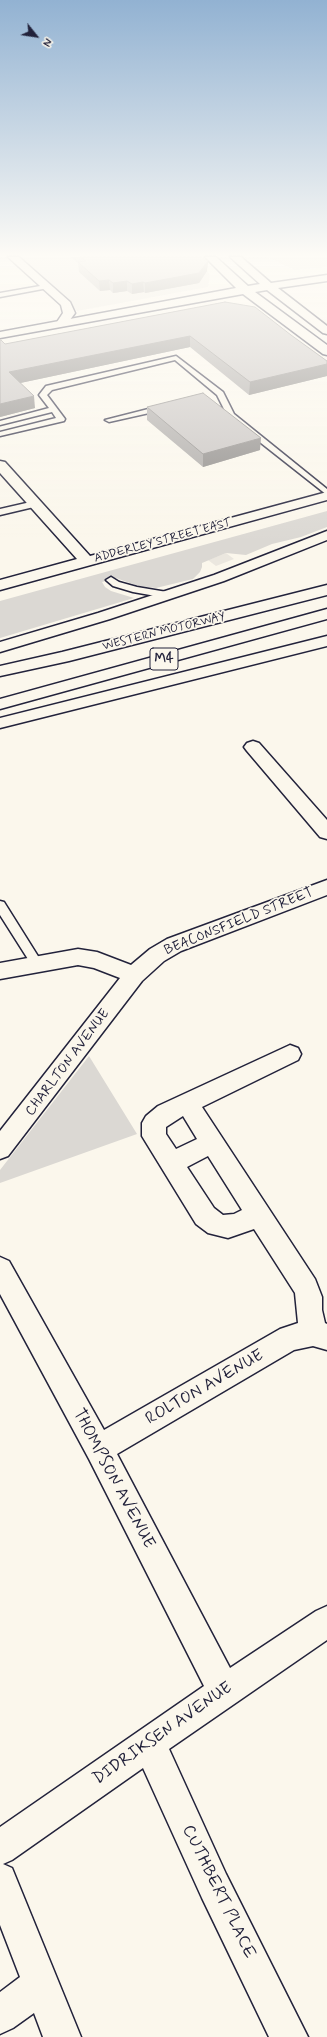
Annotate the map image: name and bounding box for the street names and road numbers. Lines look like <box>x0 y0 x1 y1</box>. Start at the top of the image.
street label: ADDERLEY STREET EAST <box>93 516 233 566</box>
street label: WESTERN MOTORWAY <box>101 610 227 654</box>
road number: M4 <box>150 648 178 670</box>
street label: BEACONSFIELD STREET <box>162 884 316 960</box>
street label: CHARLTON AVENUE <box>22 1006 114 1120</box>
street label: ROLTON AVENUE <box>142 1346 268 1430</box>
street label: THOMPSON AVENUE <box>68 1406 158 1552</box>
street label: DIDRIKSEN AVENUE <box>89 1678 237 1790</box>
street label: CUTHBERT PLACE <box>177 1822 259 1962</box>

